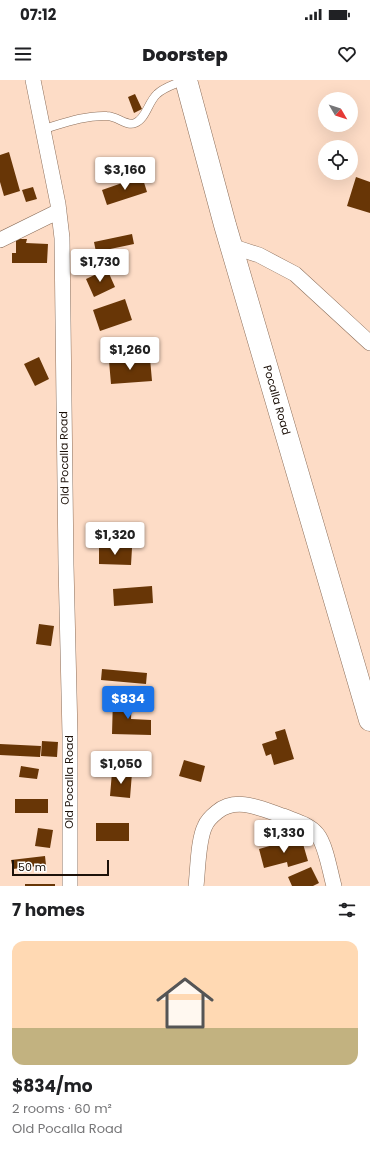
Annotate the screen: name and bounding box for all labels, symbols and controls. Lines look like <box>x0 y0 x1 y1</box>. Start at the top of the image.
text: 07:12 <box>20 4 56 25</box>
text: Doorstep <box>142 42 228 67</box>
icon: menu <box>12 43 34 65</box>
icon: heart <box>336 43 358 65</box>
north arrow <box>318 92 358 132</box>
map controls <box>318 92 358 180</box>
button: locate <box>318 140 358 180</box>
pin: $3,160 <box>92 157 158 191</box>
text: $3,160 <box>104 160 146 179</box>
pin: $1,730 <box>67 249 133 283</box>
text: $1,730 <box>80 252 120 271</box>
pin: $1,260 <box>97 337 163 371</box>
text: $1,260 <box>109 340 151 359</box>
street label: Pocalla Road <box>259 363 295 437</box>
street label: Old Pocalla Road <box>55 411 73 505</box>
pin: $1,320 <box>82 522 148 556</box>
text: $1,320 <box>95 525 135 544</box>
pin: $834 <box>104 686 152 720</box>
text: $834 <box>111 689 145 708</box>
street label: Old Pocalla Road <box>61 735 77 829</box>
pin: $1,050 <box>88 751 154 785</box>
text: $1,050 <box>100 754 142 773</box>
pin: $1,330 <box>251 820 317 854</box>
text: $1,330 <box>263 823 305 842</box>
scale bar <box>12 858 109 877</box>
text: 50 m <box>18 859 46 875</box>
text: 7 homes <box>12 898 85 922</box>
icon: filters <box>336 899 358 921</box>
icon: home <box>149 967 221 1039</box>
text: $834/mo <box>12 1074 93 1098</box>
text: 2 rooms · 60 m² <box>12 1099 112 1118</box>
text: Old Pocalla Road <box>12 1119 123 1138</box>

